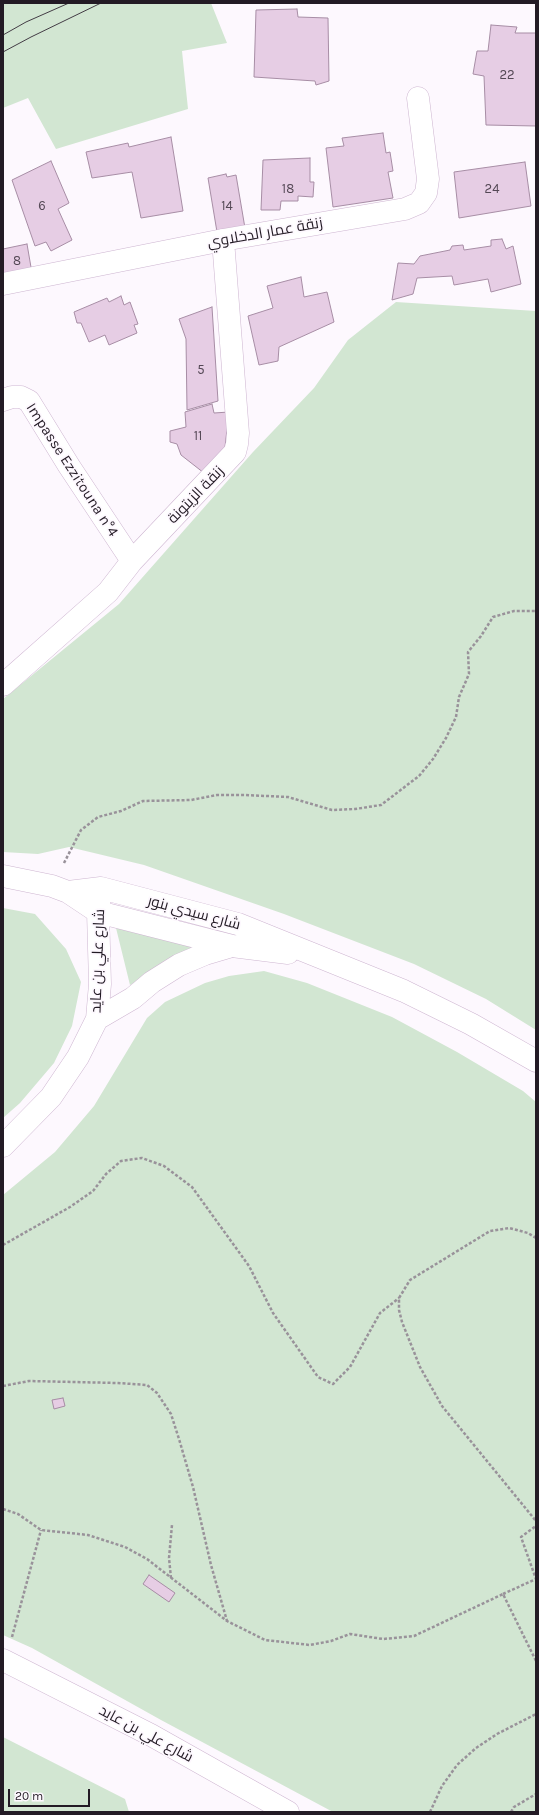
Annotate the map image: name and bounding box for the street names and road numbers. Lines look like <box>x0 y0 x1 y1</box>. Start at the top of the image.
street label: زنقة عمار الدخلاوي <box>206 214 324 252</box>
street label: Impasse Ezzitouna n°4 <box>22 400 122 540</box>
street label: زنقة الزيتونة <box>164 462 228 528</box>
street label: شارع سيدي بنور <box>146 892 242 934</box>
street label: شارع علي بن عايد <box>87 909 109 1013</box>
street label: شارع علي بن عايد <box>96 1702 196 1766</box>

